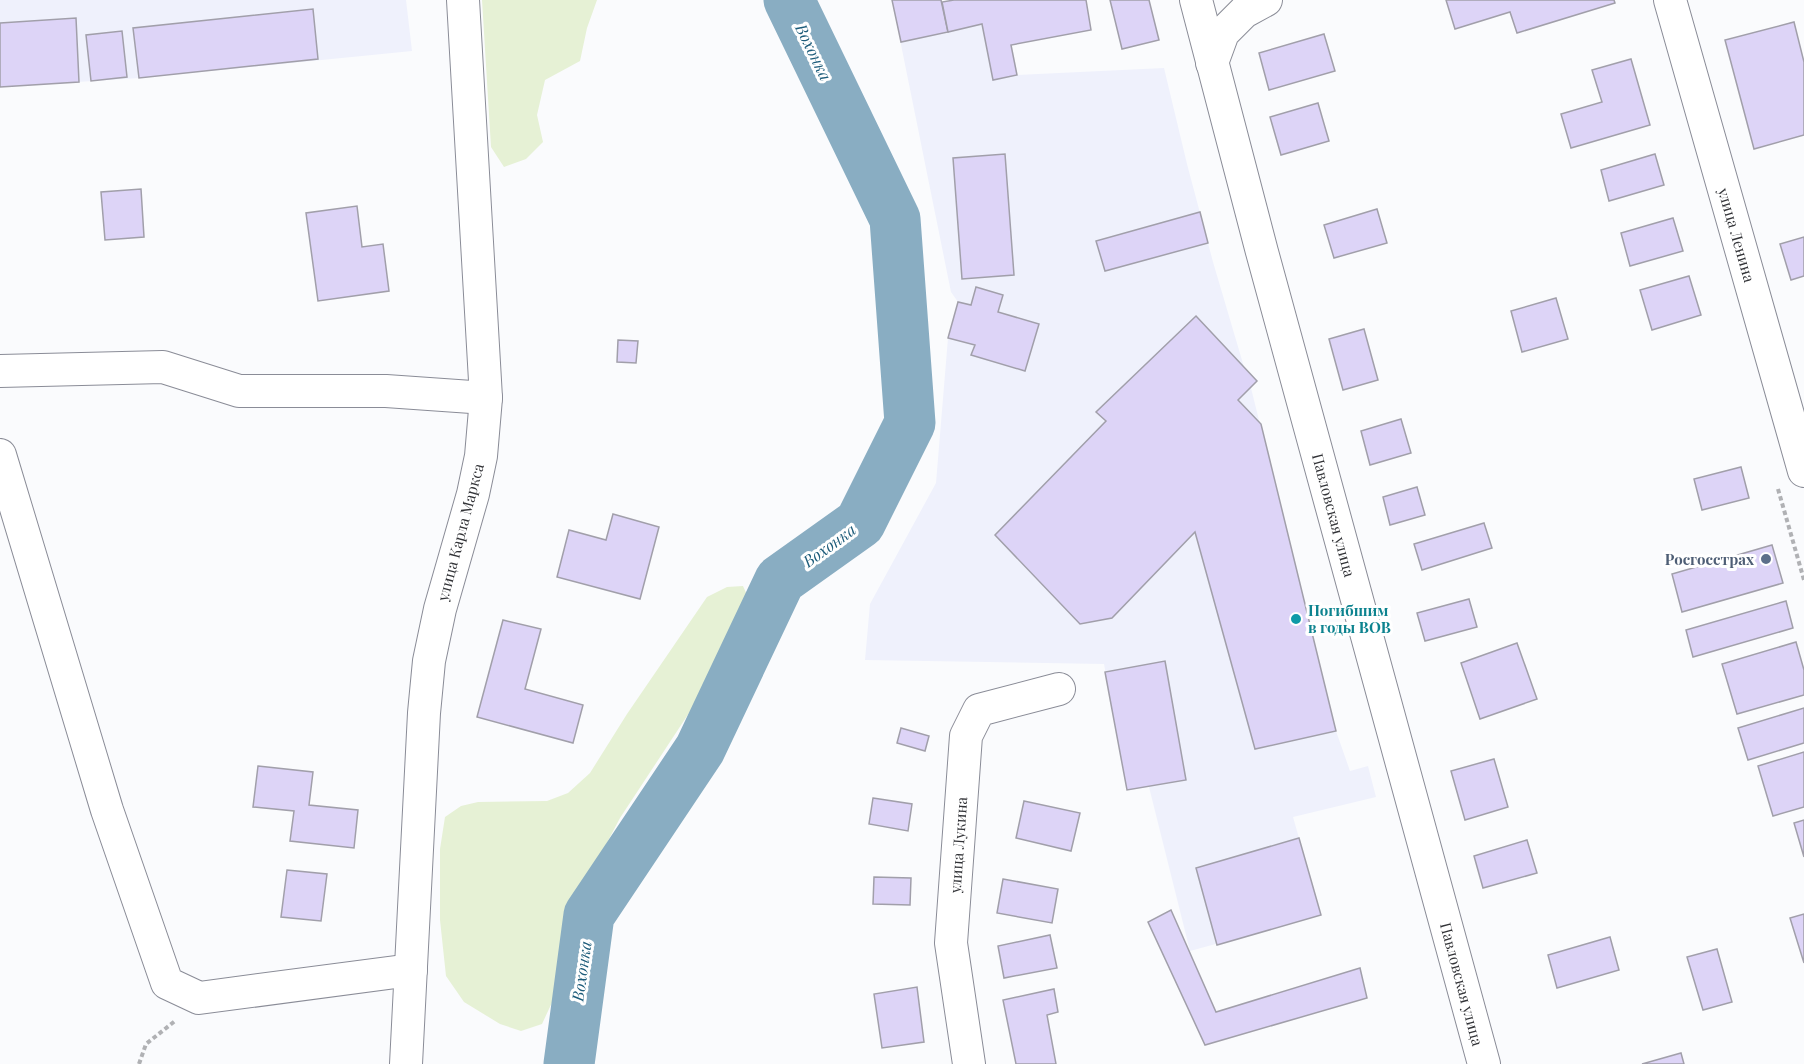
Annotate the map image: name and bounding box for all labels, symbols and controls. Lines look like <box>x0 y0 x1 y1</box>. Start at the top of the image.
water label: Вохонка <box>791 19 837 84</box>
street label: улица Ленина <box>1714 185 1760 285</box>
street label: Павловская улица <box>1308 451 1360 579</box>
street label: улица Карла Маркса <box>432 461 488 604</box>
water label: Вохонка <box>797 519 860 572</box>
place label: Росгосстрах <box>1665 549 1755 569</box>
marker: Росгосстрах <box>1759 552 1773 566</box>
place label: Погибшим в годы ВОВ <box>1308 600 1391 637</box>
marker: Погибшим в годы ВОВ <box>1289 612 1303 626</box>
street label: улица Лукина <box>945 796 971 895</box>
street label: Павловская улица <box>1436 920 1488 1048</box>
water label: Вохонка <box>566 940 596 1003</box>

